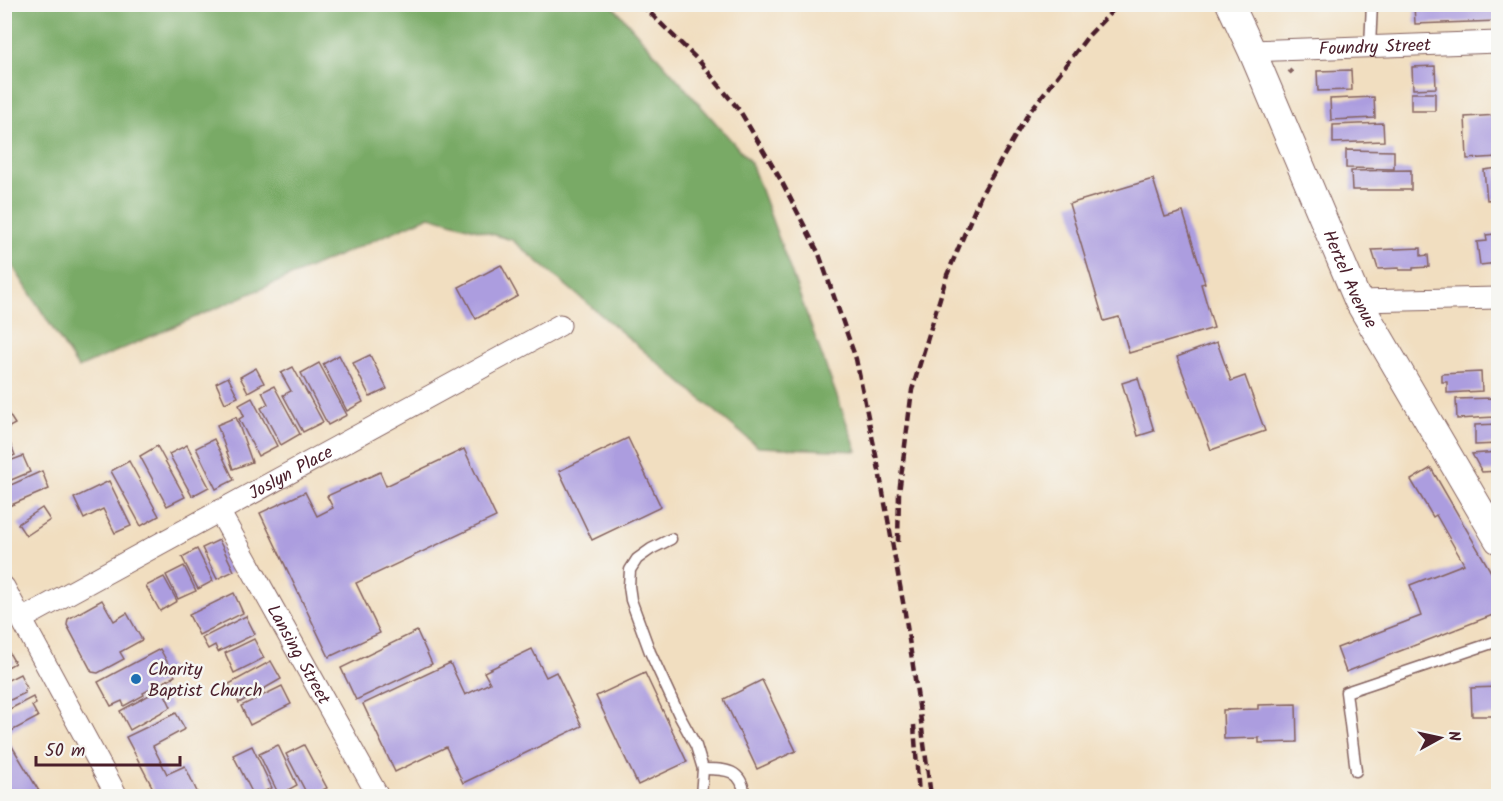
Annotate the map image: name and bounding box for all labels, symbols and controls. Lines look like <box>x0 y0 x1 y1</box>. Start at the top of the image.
street label: Foundry Street <box>1318 31 1433 65</box>
street label: Hertel Avenue <box>1313 226 1384 335</box>
street label: Joslyn Place <box>244 439 339 509</box>
street label: Lansing Street <box>258 599 338 711</box>
place label: Charity Baptist Church <box>148 656 262 706</box>
marker: Charity Baptist Church <box>129 672 143 686</box>
north arrow <box>1410 708 1470 768</box>
scale bar <box>36 729 180 767</box>
text: N <box>1440 729 1466 743</box>
text: 50 m <box>45 737 85 766</box>

